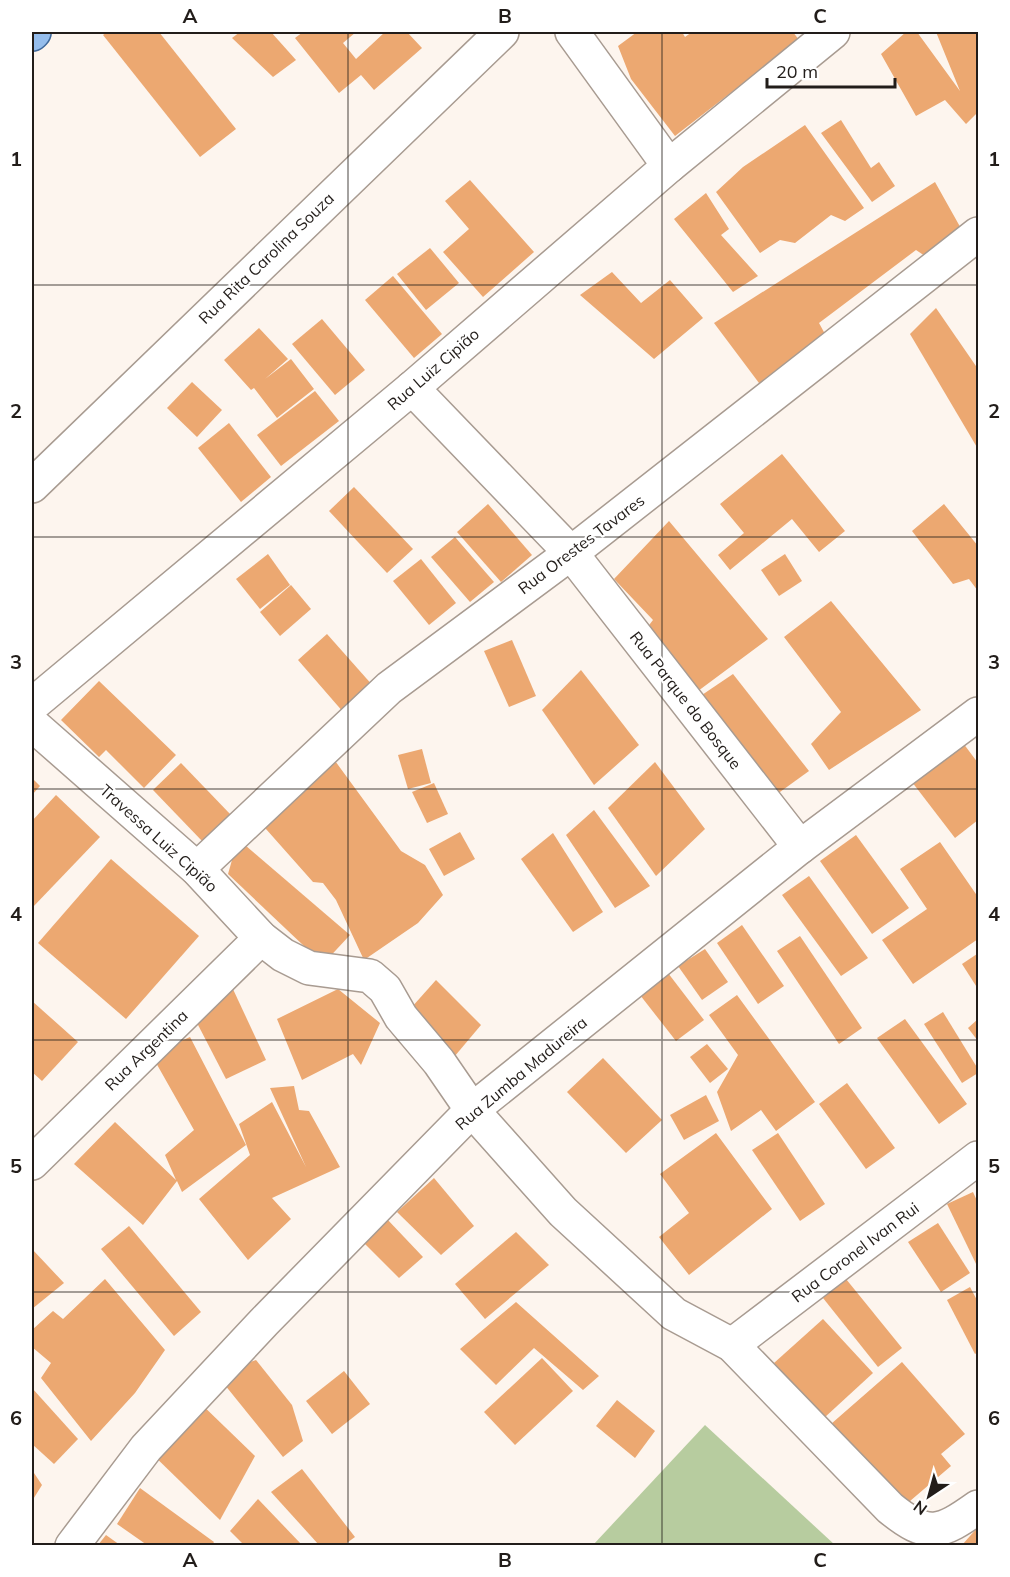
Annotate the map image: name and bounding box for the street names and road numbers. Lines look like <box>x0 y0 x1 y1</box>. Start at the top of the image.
street label: Rua Rita Carolina Souza <box>194 188 338 328</box>
street label: Rua Luiz Cipião <box>383 324 483 414</box>
street label: Rua Orestes Tavares <box>514 490 648 598</box>
street label: Rua Parque do Bosque <box>626 627 746 773</box>
street label: Travessa Luiz Cipião <box>96 780 222 896</box>
street label: Rua Argentina <box>100 1005 192 1095</box>
street label: Rua Zumba Madureira <box>451 1012 591 1134</box>
street label: Rua Coronel Ivan Rui <box>787 1198 923 1306</box>

